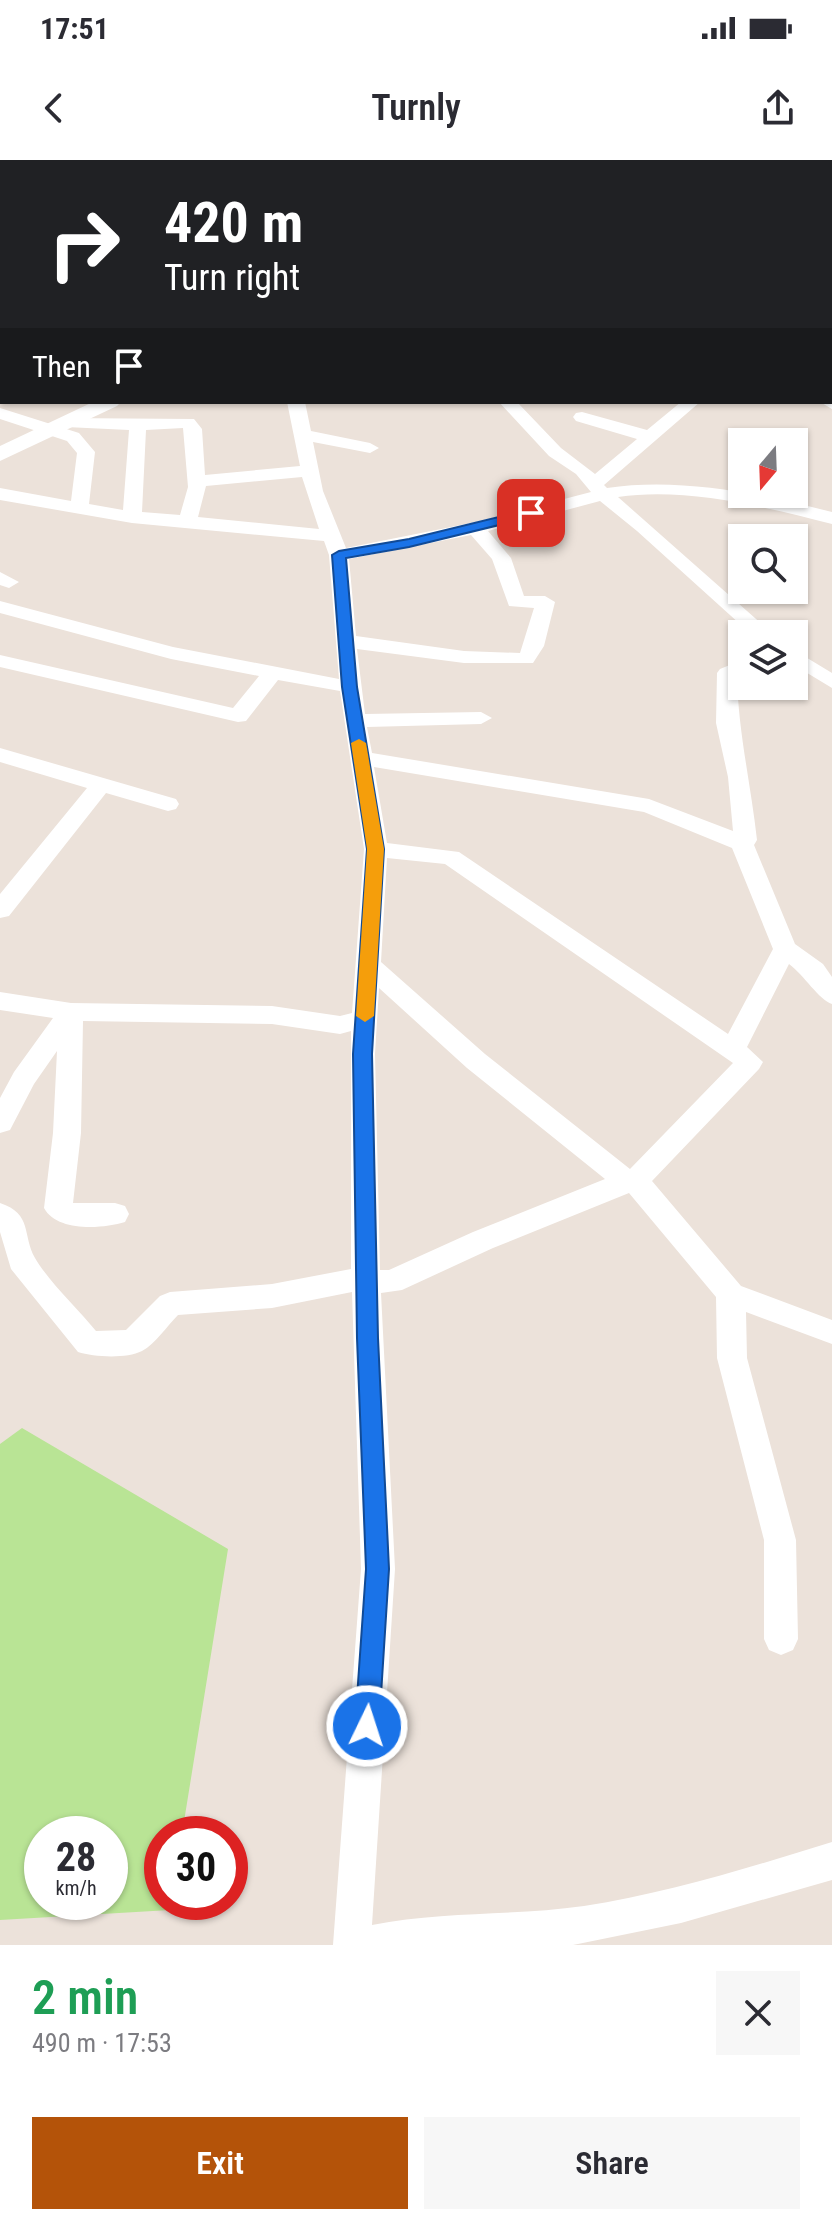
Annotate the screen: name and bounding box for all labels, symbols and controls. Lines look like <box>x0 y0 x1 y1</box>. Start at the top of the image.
text: 17:51 <box>40 11 109 46</box>
icon: back <box>32 86 76 130</box>
icon: share <box>756 86 800 130</box>
text: Turnly <box>371 87 461 129</box>
text: 420 m <box>164 190 303 256</box>
icon: right <box>32 192 136 296</box>
text: Turn right <box>164 257 300 299</box>
icon: arrive <box>107 344 151 388</box>
text: Then <box>32 349 91 384</box>
north arrow <box>728 428 808 508</box>
map controls <box>728 428 808 700</box>
pin <box>497 479 565 547</box>
icon: arrive <box>509 491 553 535</box>
button: search <box>728 524 808 604</box>
button: layers <box>728 620 808 700</box>
position arrow <box>325 1684 409 1768</box>
speed limit sign: 30 <box>144 1816 248 1920</box>
text: 28 <box>56 1834 96 1881</box>
text: km/h <box>55 1876 97 1900</box>
text: 2 min <box>32 1969 138 2026</box>
button: close <box>716 1971 800 2055</box>
text: 490 m · 17:53 <box>32 2028 172 2058</box>
button: Exit <box>32 2117 408 2209</box>
button: Share <box>424 2117 800 2209</box>

